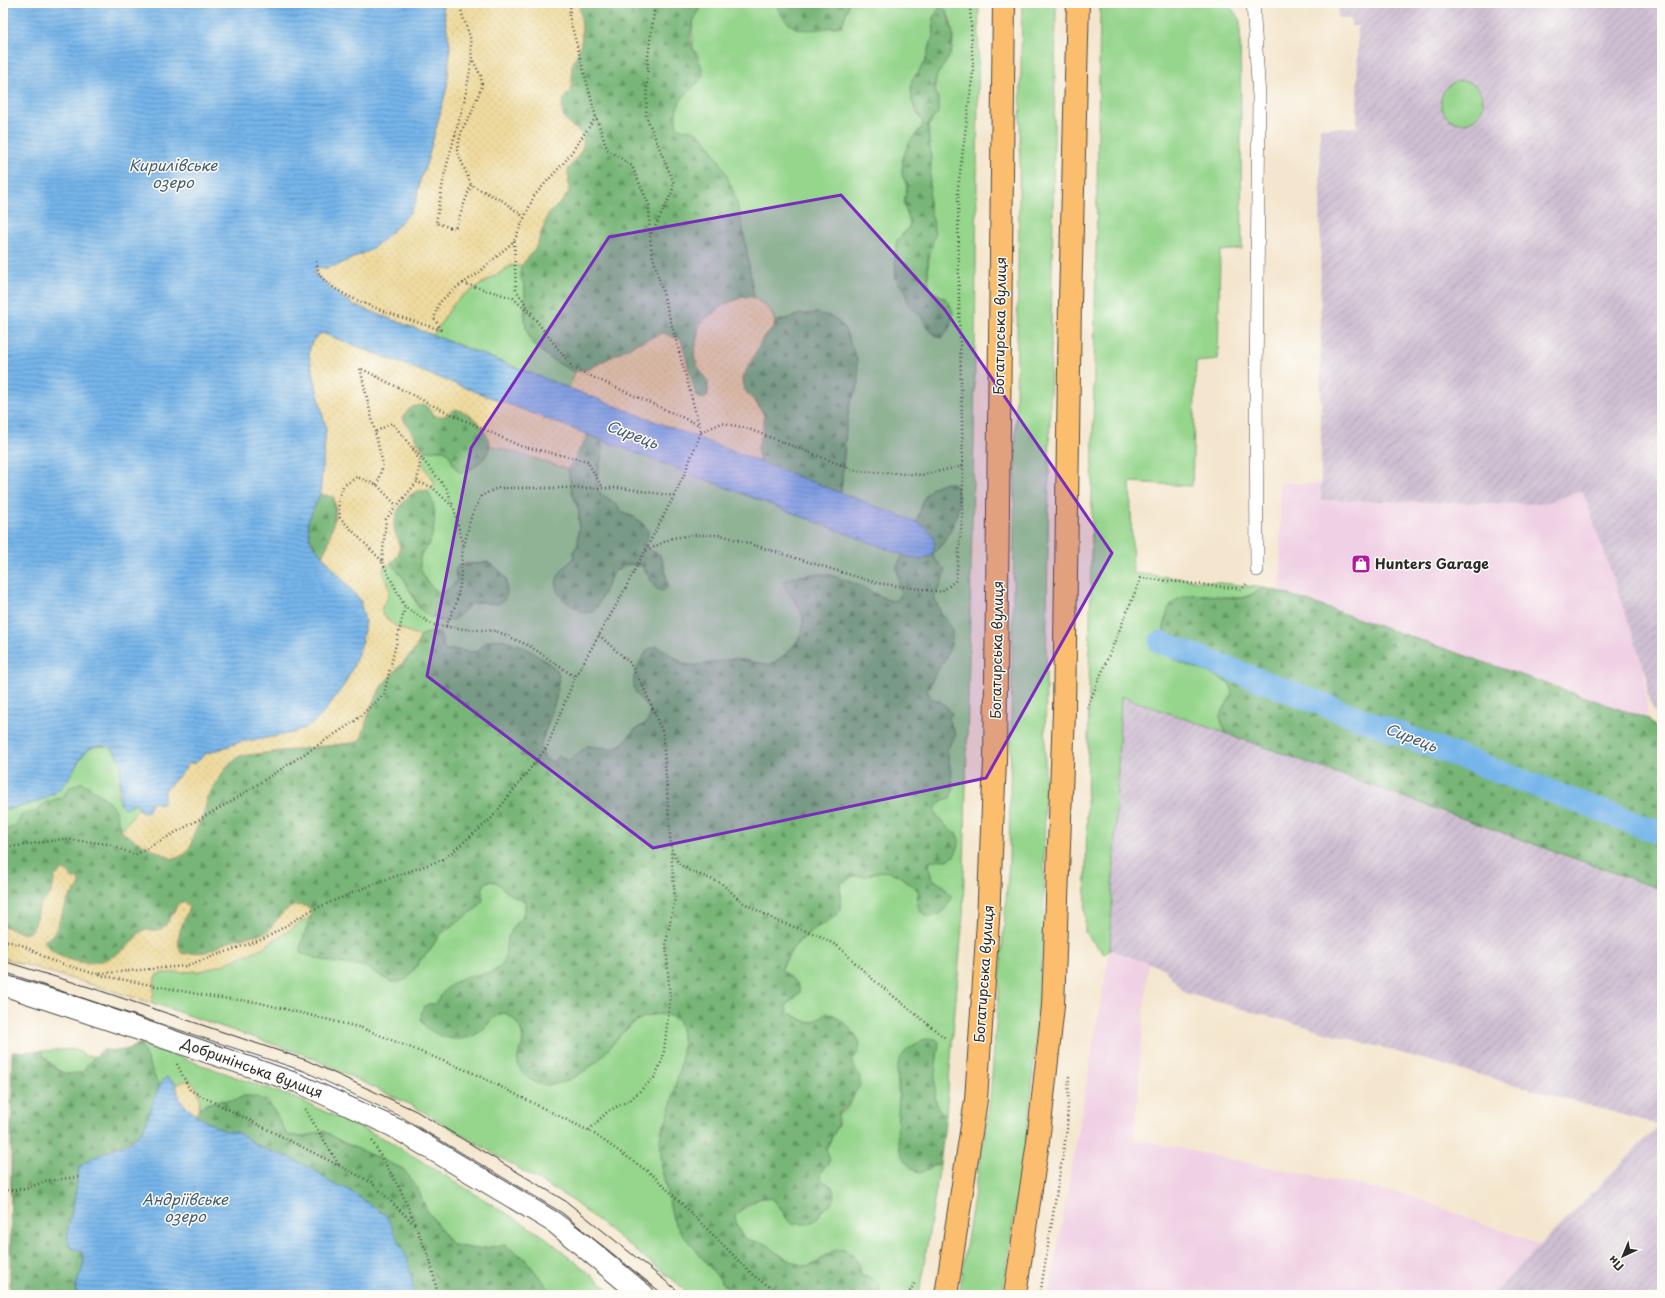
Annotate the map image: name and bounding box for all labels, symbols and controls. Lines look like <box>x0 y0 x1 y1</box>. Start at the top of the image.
water label: Кирилівське озеро <box>129 153 218 193</box>
street label: Богатирська вулиця <box>988 257 1011 395</box>
water label: Сирець <box>603 413 663 454</box>
shop icon: Hunters Garage <box>1350 553 1372 575</box>
place label: Hunters Garage <box>1375 553 1489 574</box>
street label: Богатирська вулиця <box>985 581 1008 719</box>
water label: Сирець <box>1382 716 1442 757</box>
street label: Богатирська вулиця <box>968 904 999 1044</box>
street label: Добринінська вулиця <box>178 1032 326 1103</box>
water label: Андріївське озеро <box>142 1187 229 1227</box>
north arrow <box>1603 1236 1643 1276</box>
text: Пн <box>1604 1252 1627 1275</box>

